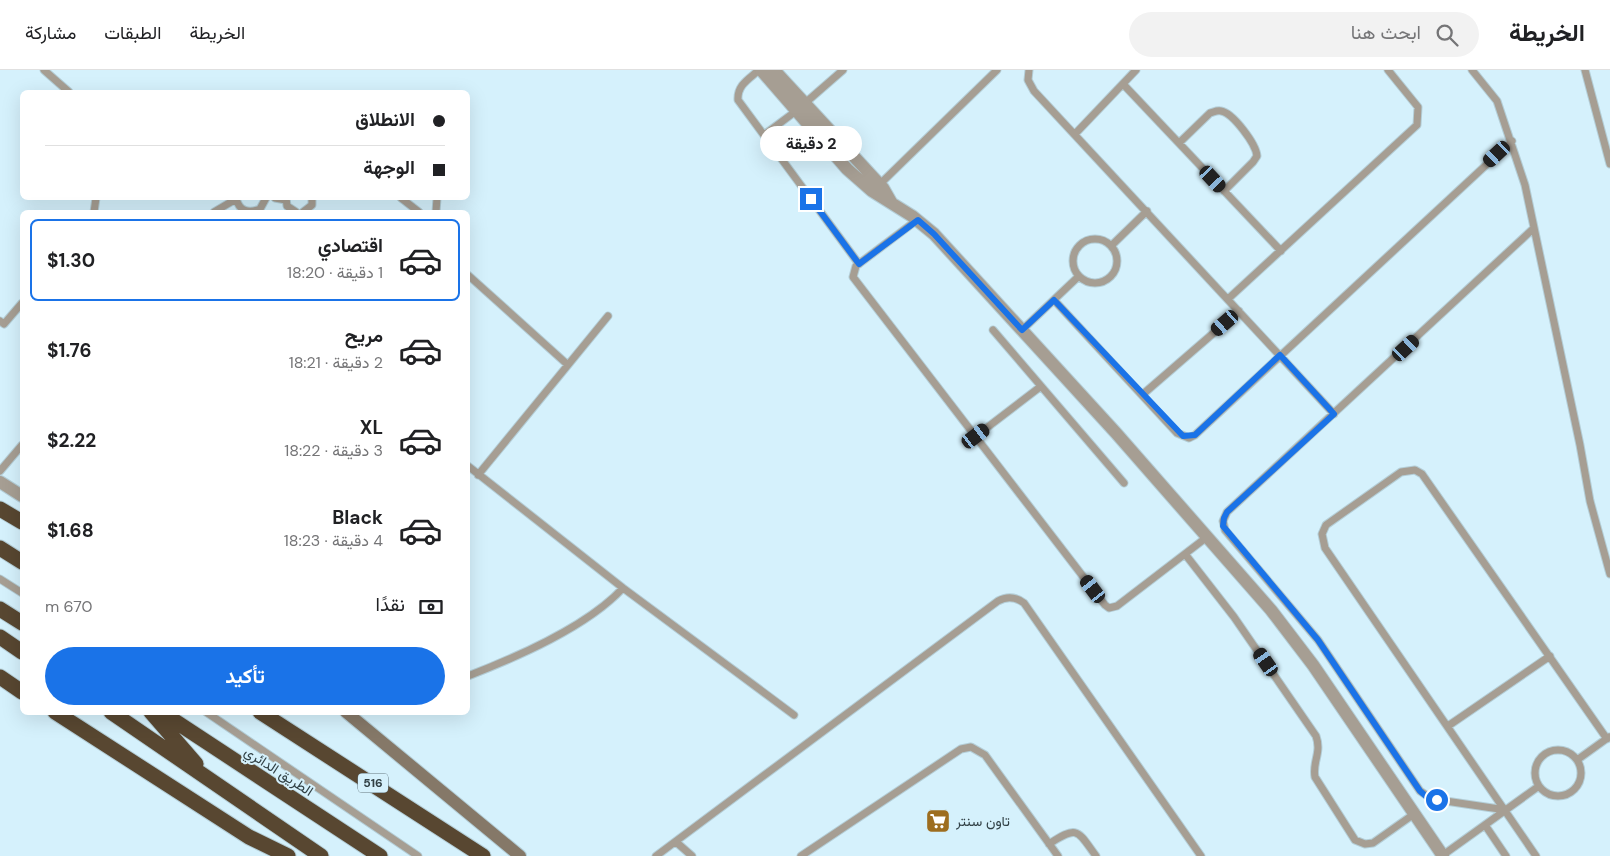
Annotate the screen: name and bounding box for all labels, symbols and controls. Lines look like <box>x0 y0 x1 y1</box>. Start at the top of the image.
search box <box>1129 12 1479 57</box>
text: الخريطة <box>1509 17 1585 48</box>
text: ابحث هنا <box>1351 20 1421 45</box>
text: مشاركة <box>25 21 76 45</box>
text: الطبقات <box>104 21 161 45</box>
text: الخريطة <box>189 21 245 45</box>
icon: search <box>1433 21 1461 49</box>
text: الانطلاق <box>355 107 415 132</box>
callout: 2 دقيقة <box>760 126 862 162</box>
text: 2 دقيقة <box>786 133 836 154</box>
car <box>1480 138 1513 170</box>
text: الوجهة <box>363 155 415 180</box>
car <box>1197 163 1228 195</box>
route end <box>800 188 822 210</box>
text: اقتصادي <box>318 233 383 258</box>
icon: car <box>398 238 443 283</box>
text: $1.30 <box>47 248 95 273</box>
text: 1 دقيقة · 18:20 <box>287 262 383 283</box>
car <box>1208 307 1241 339</box>
text: مريح <box>345 323 383 348</box>
icon: car <box>398 328 443 373</box>
car <box>1389 332 1422 364</box>
text: $1.76 <box>47 338 92 363</box>
text: 2 دقيقة · 18:21 <box>289 352 383 373</box>
text: XL <box>360 415 383 440</box>
icon: car <box>398 418 443 463</box>
car <box>959 421 992 451</box>
text: $2.22 <box>47 428 96 453</box>
text: 3 دقيقة · 18:22 <box>284 440 383 461</box>
text: Black <box>332 505 383 530</box>
icon: car <box>398 508 443 553</box>
text: $1.68 <box>47 518 94 543</box>
text: 4 دقيقة · 18:23 <box>284 530 383 551</box>
car <box>1077 573 1108 605</box>
text: نقدًا <box>376 592 405 617</box>
icon: cash <box>417 593 445 621</box>
text: 670 m <box>45 596 92 617</box>
car <box>1251 645 1280 679</box>
button: تأكيد <box>45 647 445 705</box>
street label: الطريق الدائري <box>240 742 317 802</box>
road number: 516 <box>358 774 388 792</box>
route start <box>1426 789 1448 811</box>
supermarket icon: تاون سنتر <box>925 808 951 834</box>
place label: تاون سنتر <box>955 812 1010 830</box>

